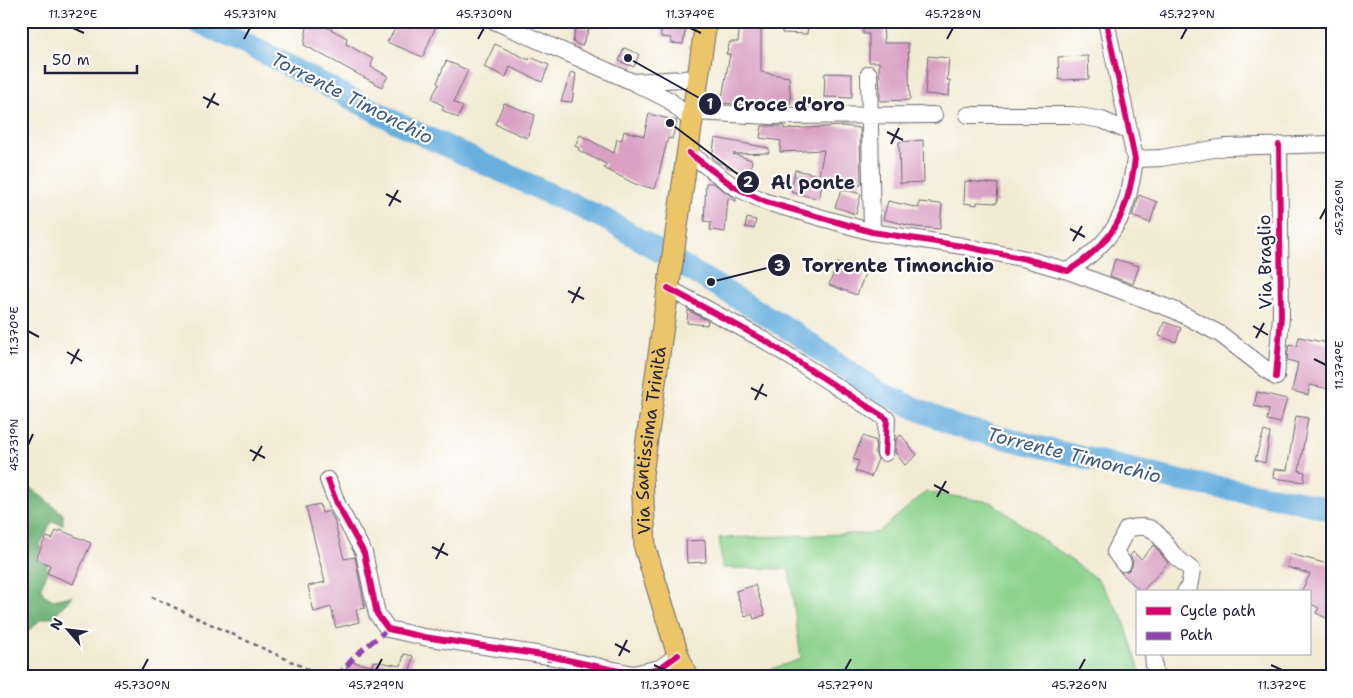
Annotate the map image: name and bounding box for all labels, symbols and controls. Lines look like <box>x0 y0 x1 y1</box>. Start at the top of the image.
text: 11.372°E <box>49 6 97 22</box>
text: 45.731°N <box>224 6 276 22</box>
text: 45.730°N <box>456 6 512 22</box>
text: 11.374°E <box>665 6 715 22</box>
text: 45.728°N <box>925 6 981 22</box>
text: 45.727°N <box>1159 6 1215 22</box>
scale bar <box>45 42 138 74</box>
water label: Torrente Timonchio <box>267 46 437 150</box>
text: 50 m <box>52 50 90 70</box>
callout: Croce d'oro <box>698 87 855 121</box>
text: Croce d'oro <box>733 92 845 117</box>
text: 1 <box>707 94 714 114</box>
callout: Al ponte <box>736 165 865 199</box>
text: Al ponte <box>771 170 855 195</box>
text: 2 <box>743 172 754 192</box>
text: 45.726°N <box>1331 180 1347 236</box>
street label: Via Braglio <box>1252 214 1278 310</box>
callout: Torrente Timonchio <box>766 248 1004 282</box>
text: Torrente Timonchio <box>802 253 994 278</box>
text: 3 <box>774 256 784 276</box>
text: 11.370°E <box>6 306 22 356</box>
text: 11.374°E <box>1331 340 1347 390</box>
street label: Via Santissima Trinità <box>630 345 672 535</box>
text: 45.731°N <box>6 419 22 471</box>
water label: Torrente Timonchio <box>984 421 1164 489</box>
legend <box>1136 590 1310 656</box>
text: Cycle path <box>1180 601 1256 621</box>
north arrow <box>42 606 92 656</box>
text: N <box>46 615 67 633</box>
text: Path <box>1180 625 1213 645</box>
text: 45.730°N <box>114 677 170 693</box>
text: 45.729°N <box>348 677 404 693</box>
text: 11.370°E <box>640 677 690 693</box>
text: 45.727°N <box>817 677 873 693</box>
text: 45.726°N <box>1051 677 1107 693</box>
text: 11.372°E <box>1258 677 1306 693</box>

